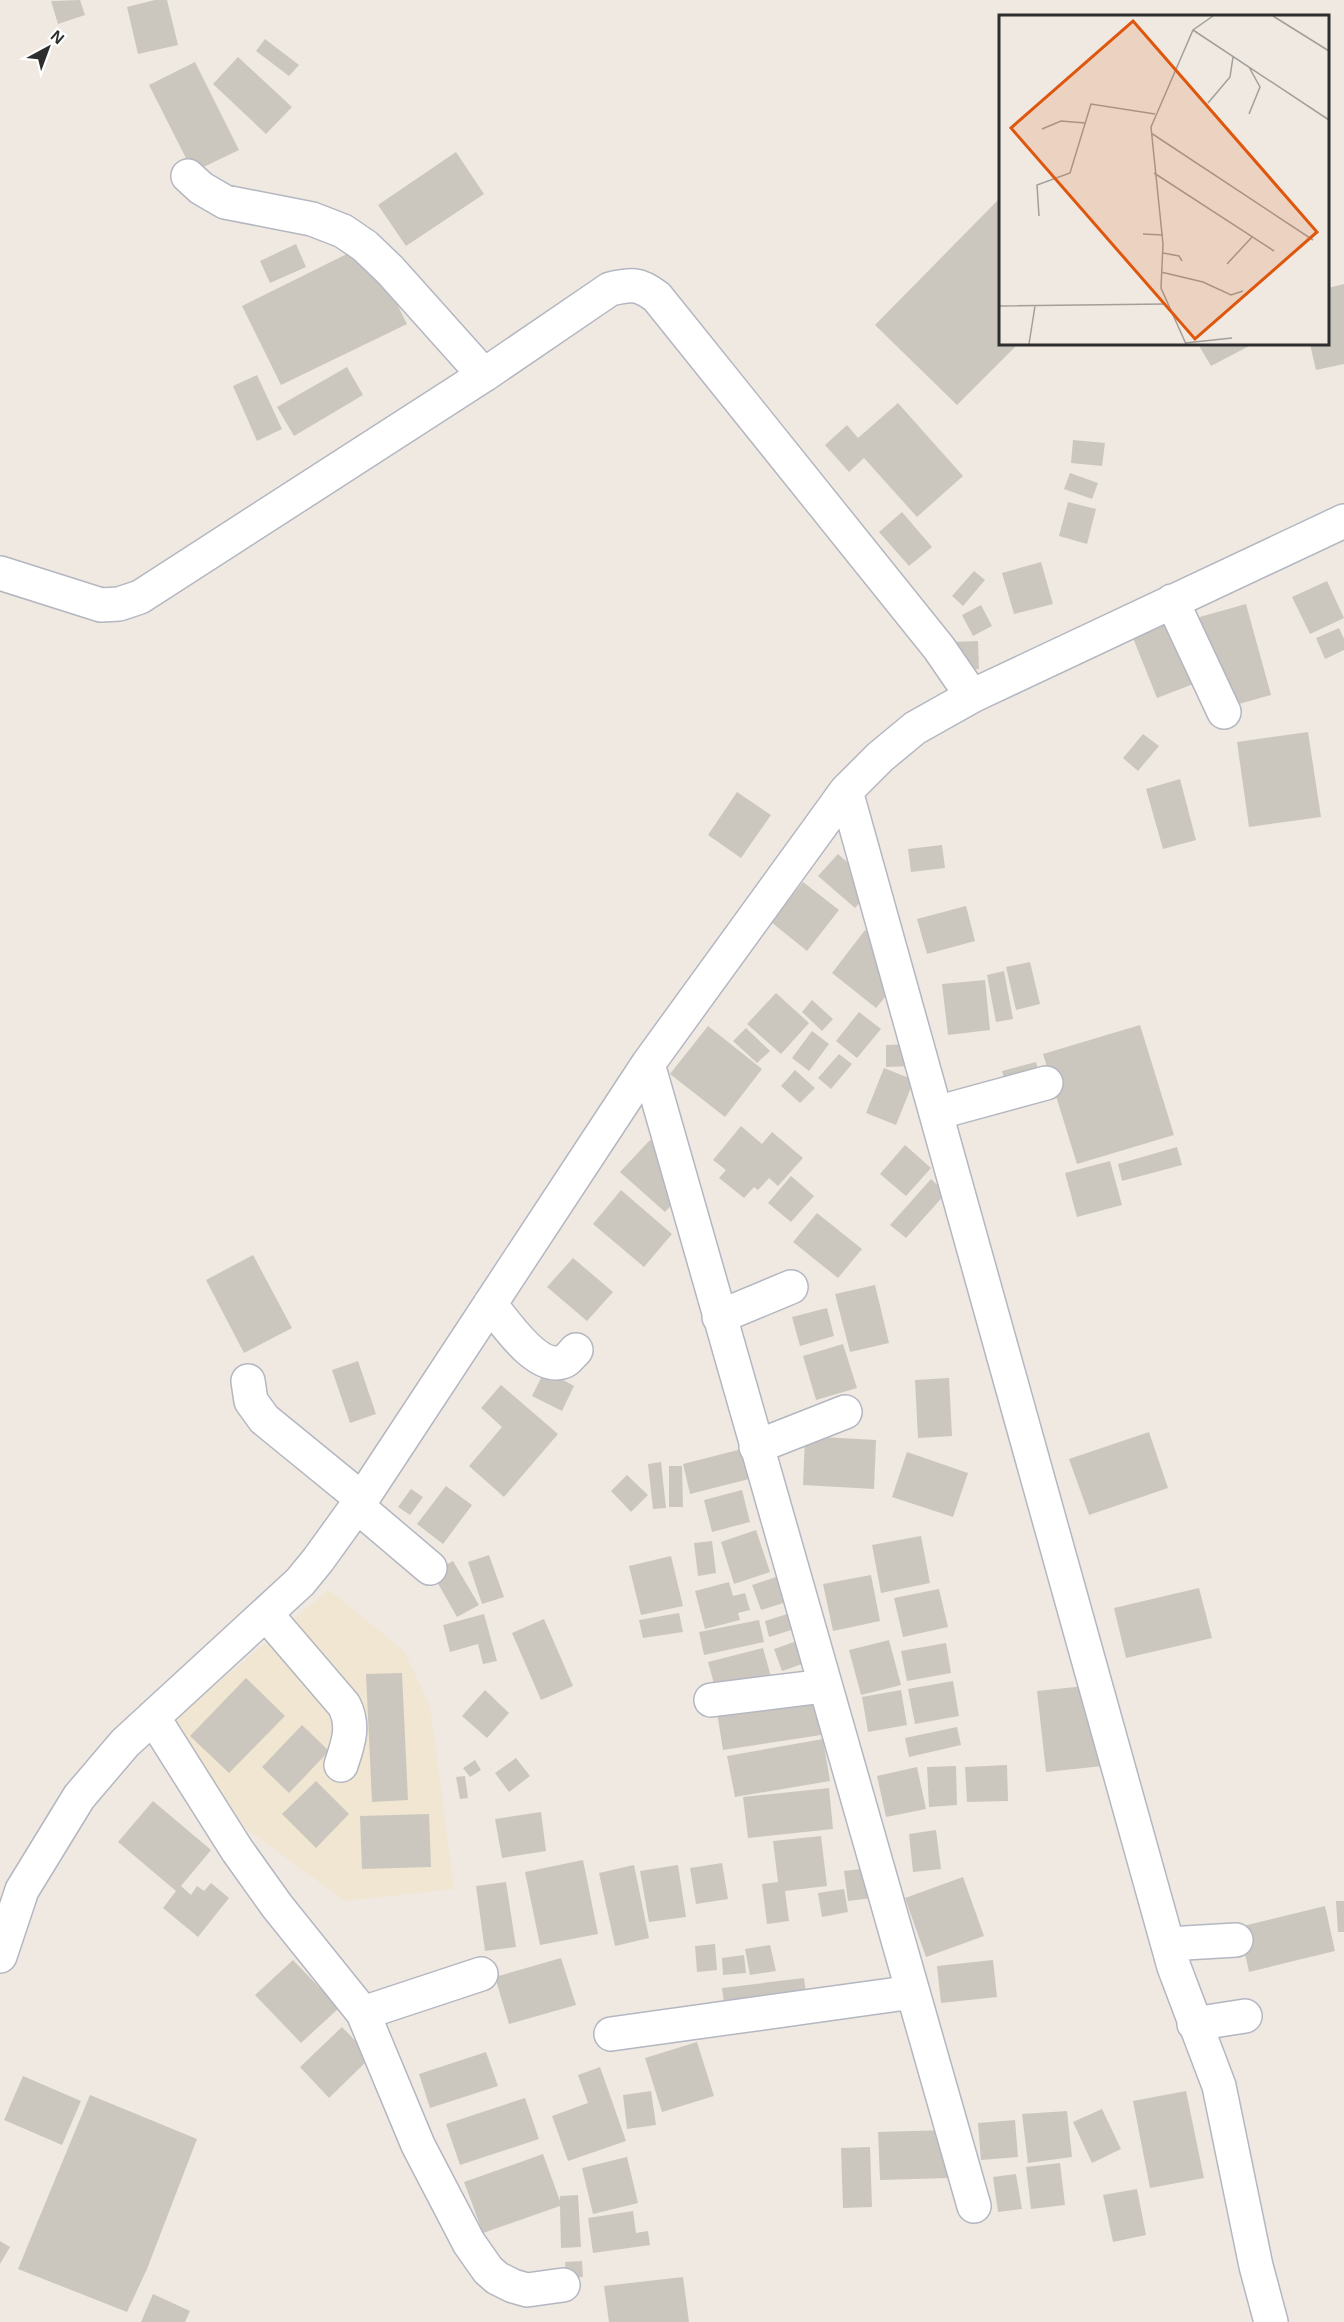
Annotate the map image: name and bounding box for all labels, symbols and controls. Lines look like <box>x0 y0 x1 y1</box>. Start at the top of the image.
inset map <box>999 15 1329 345</box>
north arrow <box>18 18 78 78</box>
text: N <box>48 27 67 47</box>

